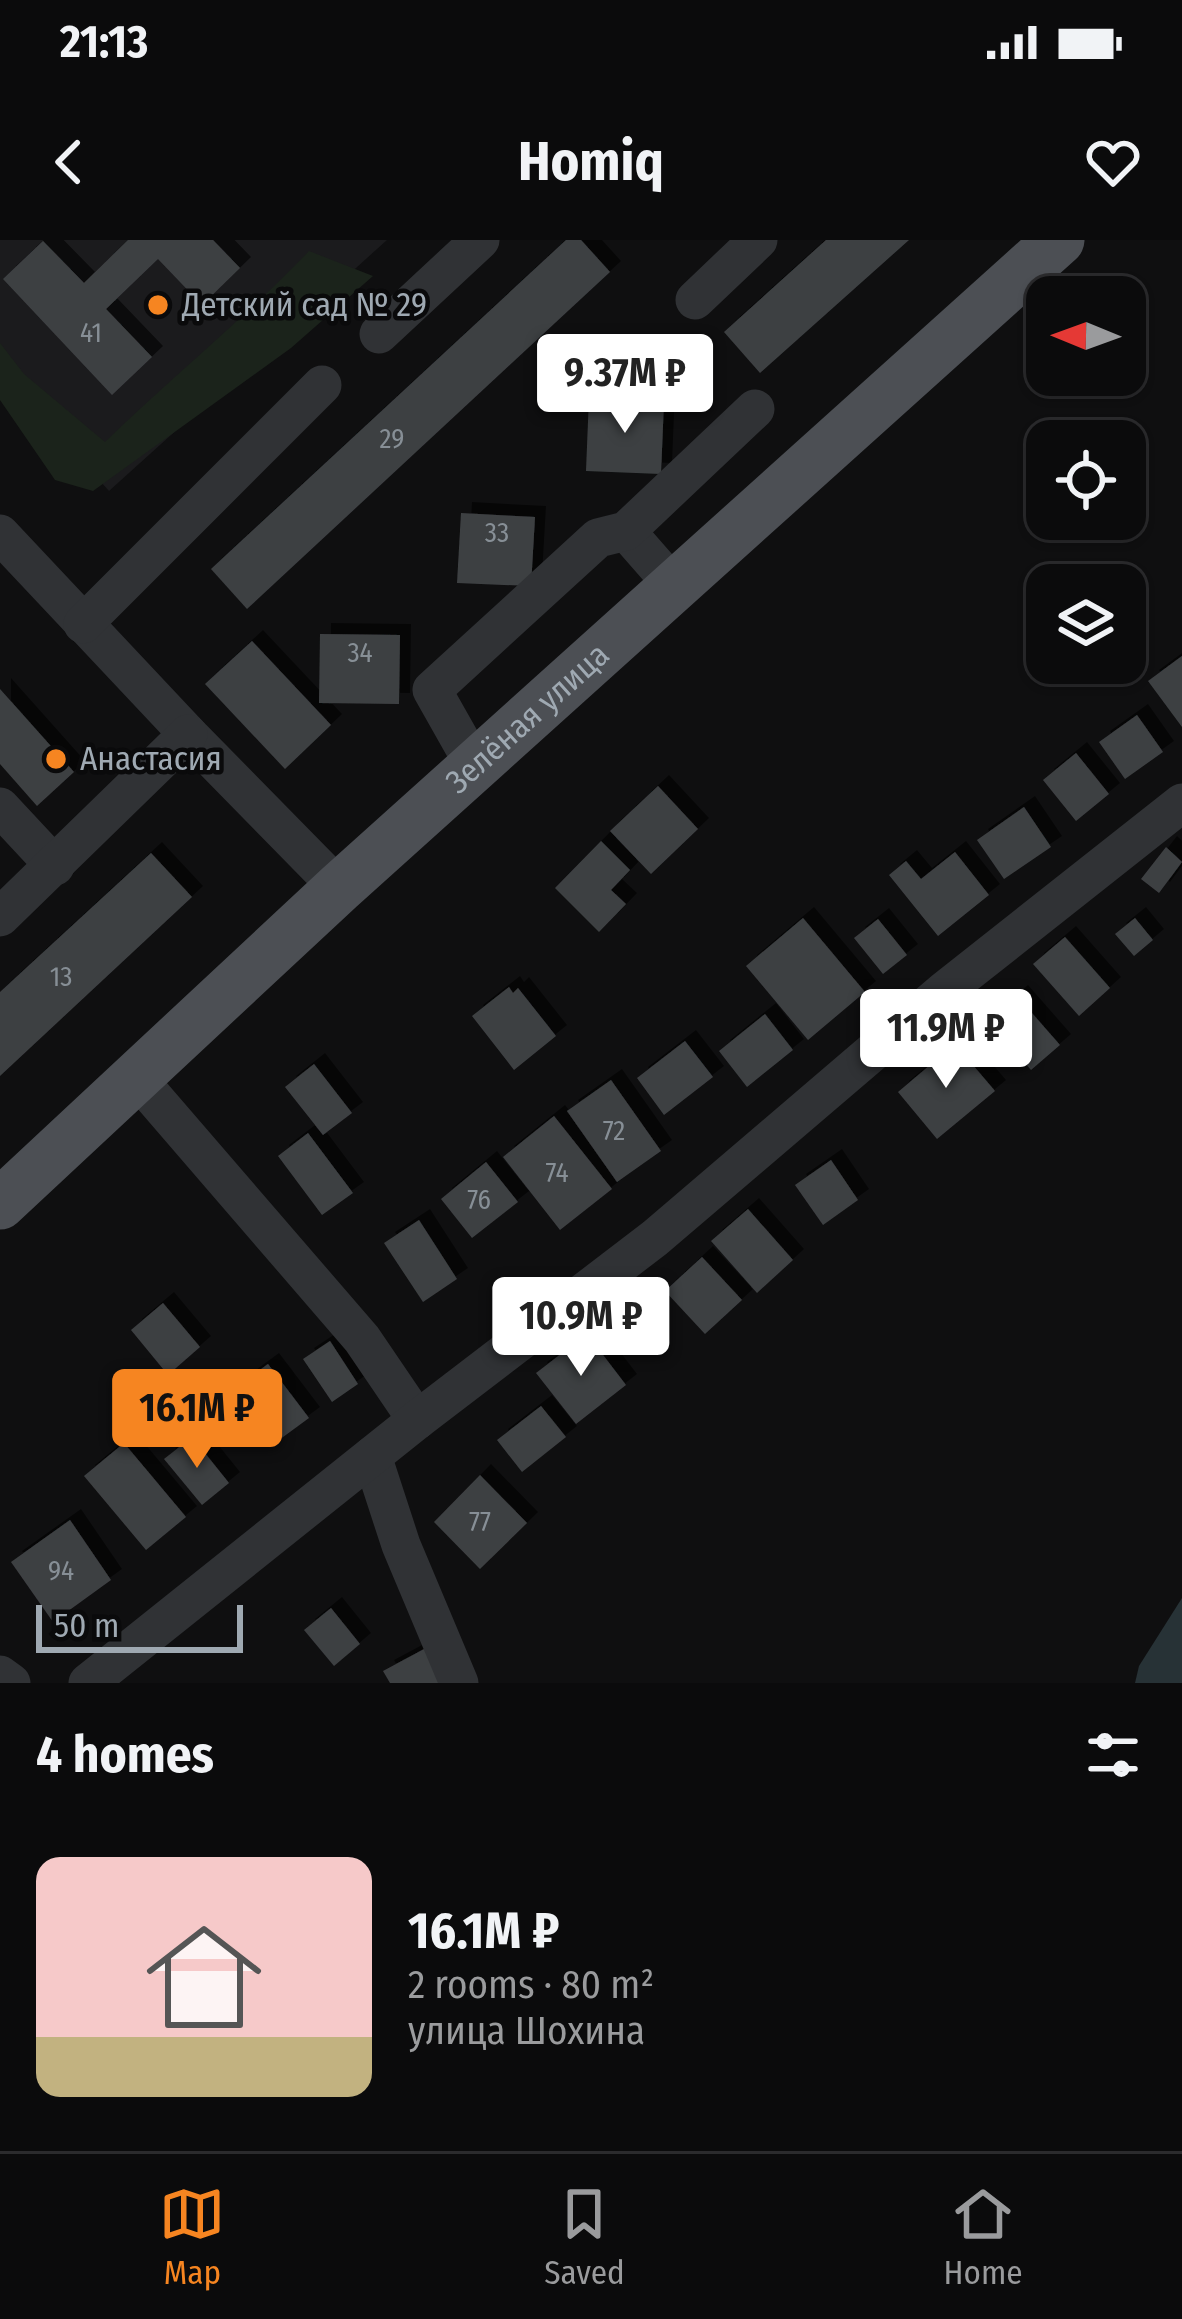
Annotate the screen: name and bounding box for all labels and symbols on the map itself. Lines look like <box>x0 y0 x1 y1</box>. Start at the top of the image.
north arrow <box>1026 276 1146 396</box>
place label: Детский сад № 29 <box>181 285 427 325</box>
marker: Детский сад № 29 <box>145 292 171 318</box>
house number: 41 <box>80 317 102 349</box>
pin: 9.37M ₽ <box>514 334 736 436</box>
house number: 29 <box>380 423 404 455</box>
house number: 33 <box>485 517 509 549</box>
street label: Зелёная улица <box>438 635 617 802</box>
house number: 34 <box>347 637 373 669</box>
place label: Анастасия <box>80 739 222 779</box>
marker: Анастасия <box>43 746 69 772</box>
house number: 13 <box>50 961 72 993</box>
pin: 11.9M ₽ <box>835 989 1057 1091</box>
house number: 72 <box>603 1115 625 1147</box>
house number: 74 <box>545 1157 569 1189</box>
house number: 76 <box>467 1184 491 1216</box>
pin: 10.9M ₽ <box>470 1277 692 1379</box>
pin: 16.1M ₽ <box>86 1369 308 1471</box>
house number: 77 <box>469 1506 491 1538</box>
house number: 94 <box>48 1555 74 1587</box>
scale bar <box>36 1599 243 1652</box>

